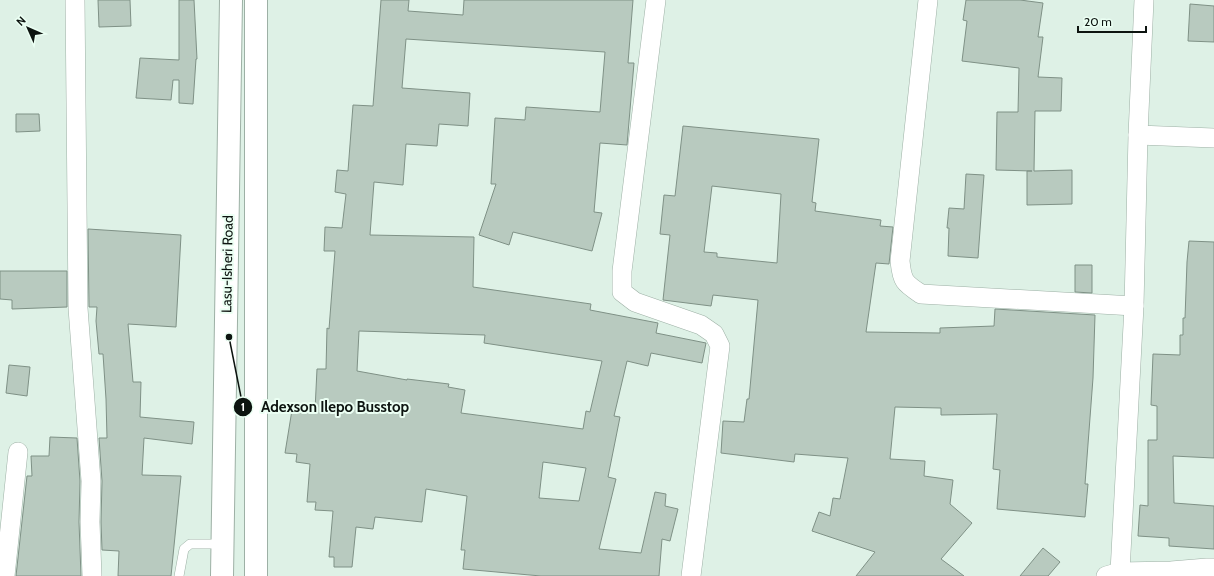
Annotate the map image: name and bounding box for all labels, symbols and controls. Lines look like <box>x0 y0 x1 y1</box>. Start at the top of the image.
north arrow <box>8 8 48 48</box>
scale bar <box>1078 8 1146 34</box>
text: N <box>13 13 29 29</box>
text: 20 m <box>1084 14 1112 29</box>
street label: Lasu-Isheri Road <box>217 215 237 313</box>
callout: Adexson Ilepo Busstop <box>233 393 417 420</box>
text: Adexson Ilepo Busstop <box>261 398 409 416</box>
text: 1 <box>241 399 245 414</box>

